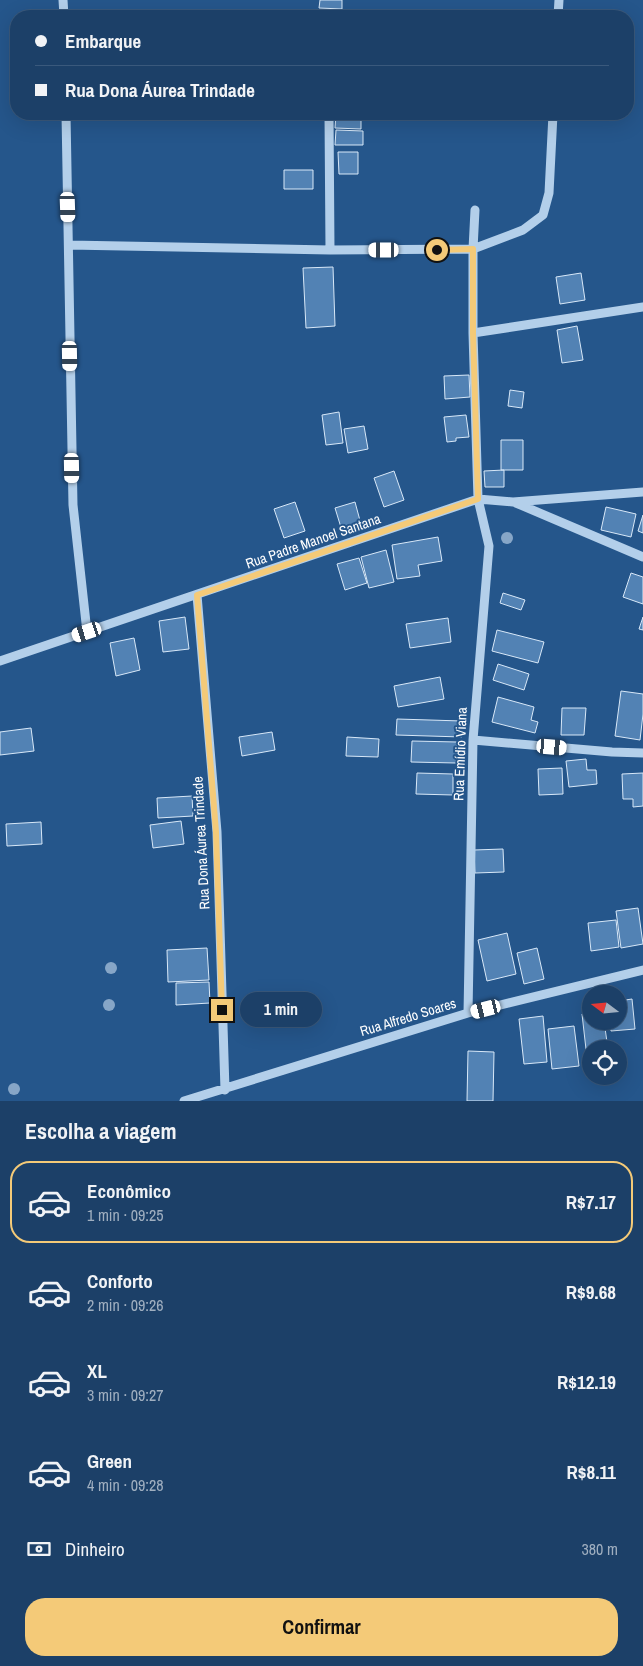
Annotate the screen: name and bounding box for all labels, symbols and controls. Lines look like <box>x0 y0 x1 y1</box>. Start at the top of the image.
text: Embarque <box>65 28 141 54</box>
text: Rua Dona Áurea Trindade <box>65 77 255 103</box>
car <box>59 192 76 222</box>
route start <box>426 239 448 261</box>
car <box>369 243 399 258</box>
car <box>62 341 77 371</box>
car <box>64 453 79 483</box>
street label: Rua Padre Manoel Santana <box>243 509 383 573</box>
car <box>70 620 103 644</box>
street label: Rua Emídio Viana <box>449 706 471 801</box>
car <box>536 738 567 756</box>
street label: Rua Dona Áurea Trindade <box>189 776 213 910</box>
north arrow <box>582 985 628 1030</box>
map controls <box>582 985 627 1085</box>
callout: 1 min <box>240 992 322 1028</box>
street label: Rua Alfredo Soares <box>358 994 458 1040</box>
text: 1 min <box>264 998 298 1020</box>
car <box>469 998 502 1020</box>
route end <box>211 999 233 1021</box>
button: locate <box>582 1040 627 1085</box>
text: Escolha a viagem <box>25 1116 176 1146</box>
text: Econômico <box>87 1178 171 1204</box>
icon: car <box>27 1180 72 1225</box>
text: R$7.17 <box>566 1189 616 1215</box>
text: 1 min · 09:25 <box>87 1204 164 1226</box>
text: Conforto <box>87 1268 153 1294</box>
icon: car <box>27 1270 72 1315</box>
text: R$9.68 <box>566 1279 616 1305</box>
text: 2 min · 09:26 <box>87 1294 164 1316</box>
text: XL <box>87 1358 107 1384</box>
icon: car <box>27 1360 72 1405</box>
text: R$12.19 <box>557 1369 616 1395</box>
text: 3 min · 09:27 <box>87 1384 164 1406</box>
text: Green <box>87 1448 132 1474</box>
icon: car <box>27 1450 72 1495</box>
text: R$8.11 <box>567 1459 616 1485</box>
text: 4 min · 09:28 <box>87 1474 164 1496</box>
icon: cash <box>25 1535 53 1563</box>
text: Dinheiro <box>65 1536 125 1562</box>
text: 380 m <box>582 1538 618 1560</box>
button: Confirmar <box>25 1598 618 1656</box>

